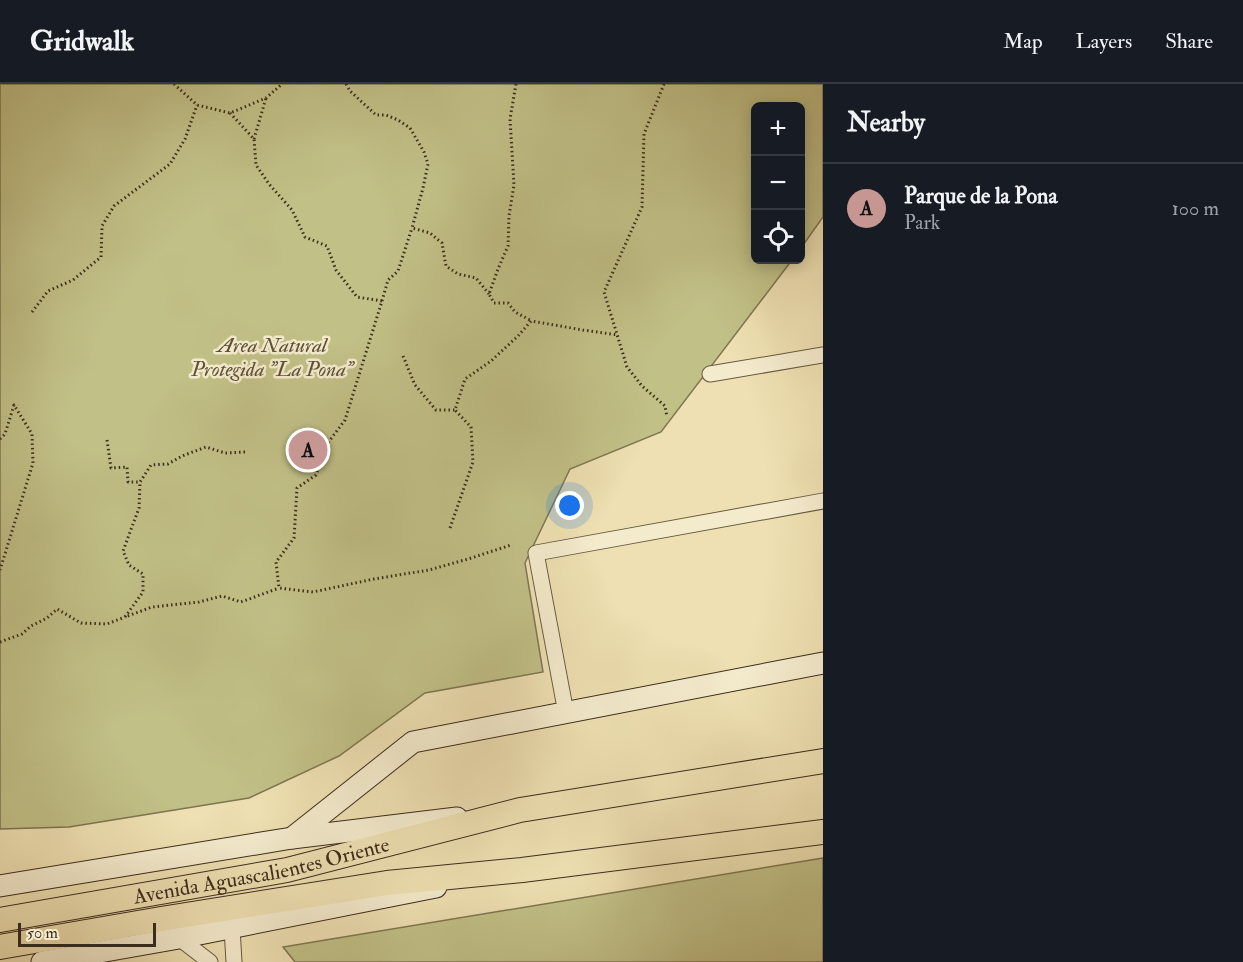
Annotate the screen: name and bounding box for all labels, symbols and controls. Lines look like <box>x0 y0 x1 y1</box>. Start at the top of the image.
text: Gridwalk <box>30 24 134 59</box>
text: Map <box>1003 28 1043 55</box>
text: Layers <box>1076 28 1132 55</box>
text: Share <box>1165 28 1213 55</box>
map controls <box>751 102 805 264</box>
button: + <box>751 102 805 156</box>
text: Nearby <box>847 107 925 139</box>
button: − <box>751 156 805 210</box>
text: Parque de la Pona <box>904 182 1057 210</box>
text: A <box>860 196 873 221</box>
text: 100 m <box>1172 196 1219 221</box>
button: locate <box>751 210 805 264</box>
text: Park <box>904 210 940 235</box>
park label: Area Natural Protegida "La Pona" <box>190 332 356 383</box>
pin: A <box>288 428 328 472</box>
your location <box>555 491 584 520</box>
street label: Avenida Aguascalientes Oriente <box>130 831 392 910</box>
scale bar <box>18 920 156 948</box>
text: 50 m <box>27 923 58 943</box>

